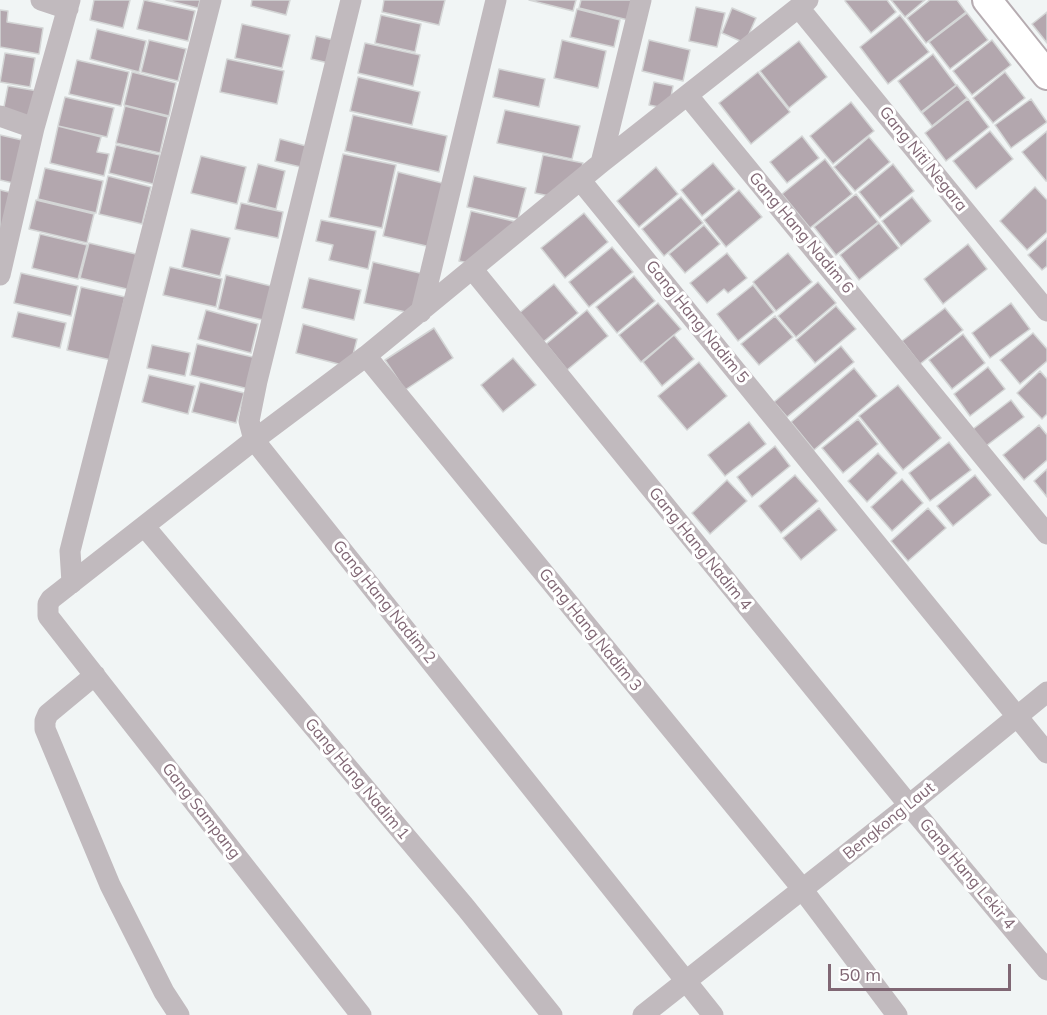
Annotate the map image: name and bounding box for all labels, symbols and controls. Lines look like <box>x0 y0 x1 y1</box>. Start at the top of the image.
street label: Gang Niti Negara <box>875 103 971 215</box>
street label: Gang Hang Nadim 6 <box>745 168 857 298</box>
street label: Gang Hang Nadim 5 <box>642 257 752 387</box>
street label: Gang Hang Nadim 4 <box>645 484 755 614</box>
street label: Gang Hang Nadim 2 <box>329 537 439 667</box>
street label: Gang Hang Nadim 3 <box>535 565 645 695</box>
street label: Gang Hang Nadim 1 <box>301 714 413 844</box>
street label: Gang Sampang <box>158 759 244 863</box>
street label: Bengkong Laut <box>839 778 939 864</box>
street label: Gang Hang Lekir 4 <box>915 815 1019 933</box>
scale bar <box>831 952 1014 990</box>
text: 50 m <box>839 963 881 986</box>

